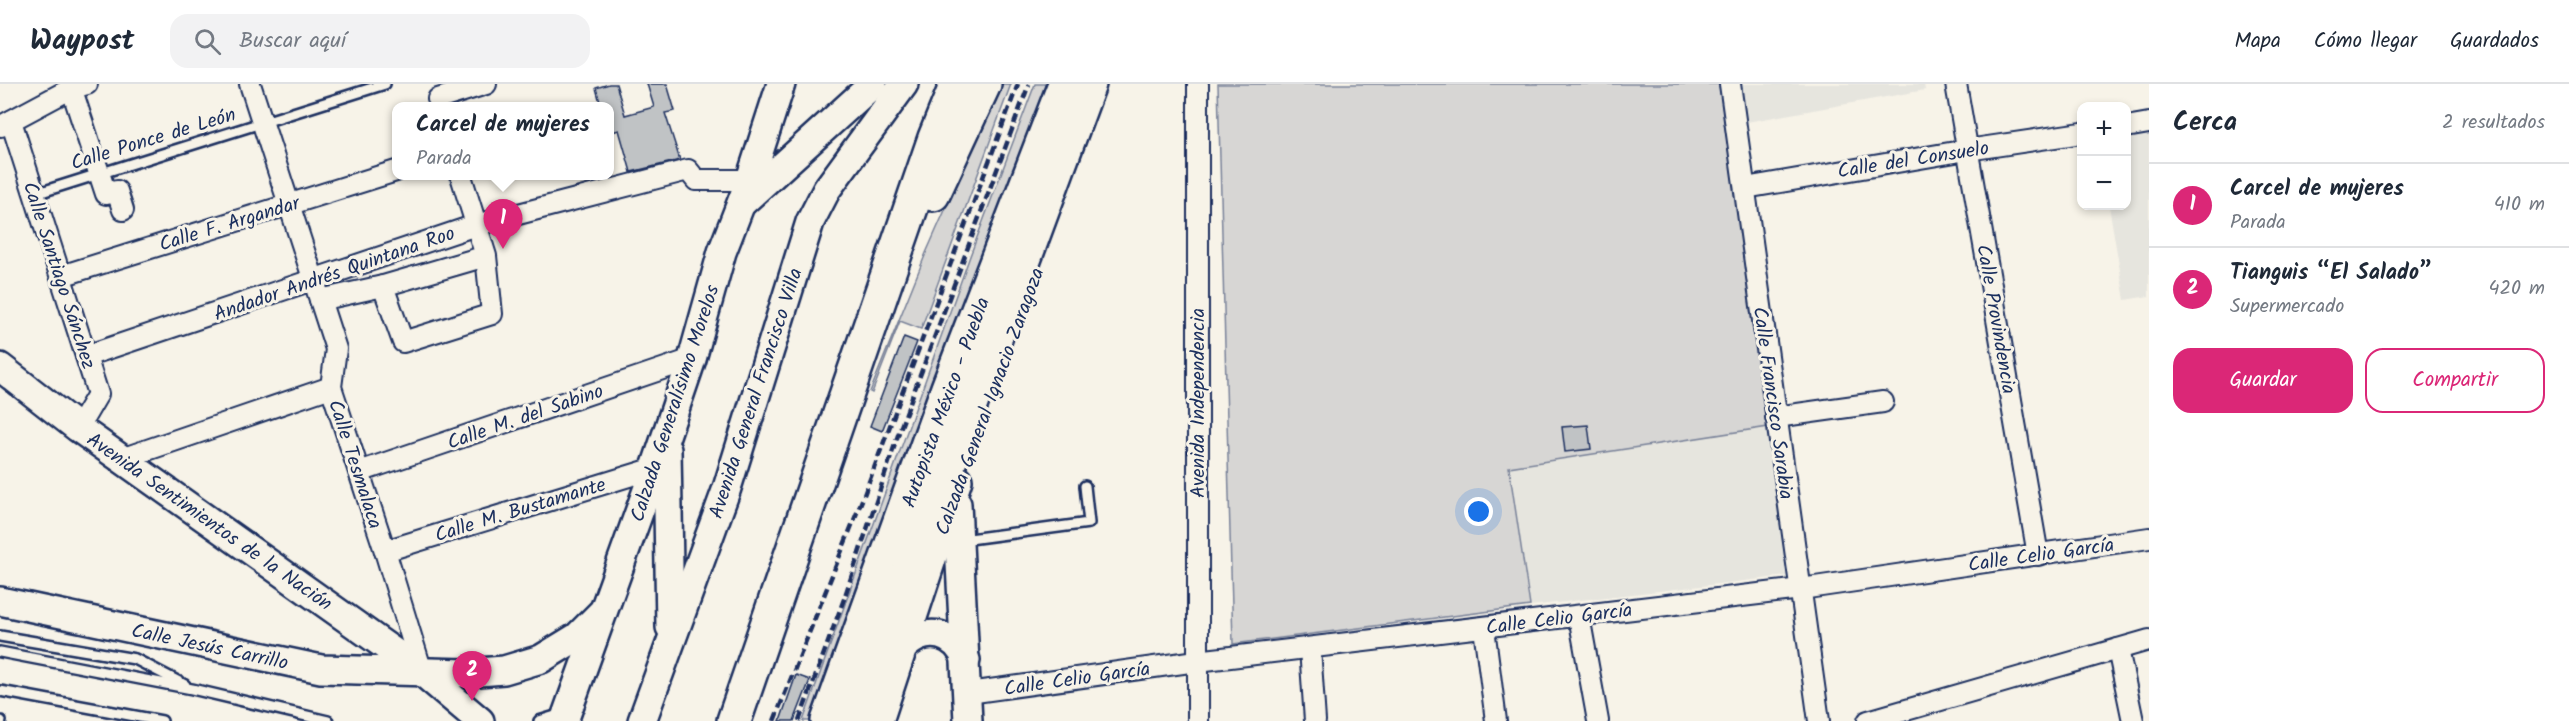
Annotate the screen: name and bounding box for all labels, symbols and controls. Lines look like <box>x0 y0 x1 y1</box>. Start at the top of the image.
search box <box>170 14 590 68</box>
text: Waypost <box>30 19 134 64</box>
text: Buscar aquí <box>239 24 346 59</box>
icon: search <box>191 25 224 58</box>
text: Mapa <box>2234 25 2281 58</box>
text: Cómo llegar <box>2314 25 2417 58</box>
text: Guardados <box>2450 25 2539 58</box>
street label: Calle Ponce de León <box>67 100 240 180</box>
popup <box>392 102 614 180</box>
map controls <box>2077 102 2131 210</box>
button: + <box>2077 102 2131 156</box>
text: Cerca <box>2173 102 2237 144</box>
text: 2 resultados <box>2442 107 2545 139</box>
text: Carcel de mujeres <box>416 108 590 143</box>
street label: Calle del Consuelo <box>1835 133 1991 189</box>
text: Parada <box>416 143 472 175</box>
button: − <box>2077 156 2131 210</box>
text: Carcel de mujeres <box>2230 172 2404 207</box>
street label: Calle Santiago Sánchez <box>13 178 104 374</box>
street label: Calle F. Argandar <box>155 188 305 262</box>
text: 1 <box>2189 189 2196 221</box>
text: 410 m <box>2494 189 2545 221</box>
pin: 1 <box>484 200 522 249</box>
text: Parada <box>2230 207 2286 239</box>
street label: Andador Andrés Quintana Roo <box>210 219 460 331</box>
street label: Calle Provindencia <box>1966 242 2024 397</box>
text: Tianguis “El Salado” <box>2230 256 2432 291</box>
street label: Calzada General Ignacio Zaragoza <box>928 263 1054 540</box>
street label: Avenida General Francisco Villa <box>701 264 813 523</box>
text: 2 <box>2187 273 2198 305</box>
text: 420 m <box>2488 273 2545 305</box>
street label: Calzada Generalísimo Morelos <box>622 280 730 526</box>
text: Supermercado <box>2230 291 2344 323</box>
street label: Autopista México - Puebla <box>894 293 1000 512</box>
street label: Calle Francisco Sarabia <box>1743 305 1801 502</box>
street label: Avenida Independencia <box>1183 308 1215 498</box>
button: Guardar <box>2173 348 2353 413</box>
button: Compartir <box>2365 348 2545 413</box>
street label: Calle M. del Sabino <box>443 376 608 460</box>
street label: Calle Tesmalaca <box>318 396 390 533</box>
street label: Avenida Sentimientos de la Nación <box>79 425 339 620</box>
street label: Calle M. Bustamante <box>431 470 610 552</box>
your location <box>1464 497 1493 526</box>
street label: Calle Celio García <box>1966 530 2116 582</box>
street label: Calle Celio García <box>1484 595 1634 645</box>
street label: Calle Jesús Carrillo <box>128 616 291 680</box>
pin: 2 <box>452 652 492 701</box>
street label: Calle Celio García <box>1002 654 1152 706</box>

